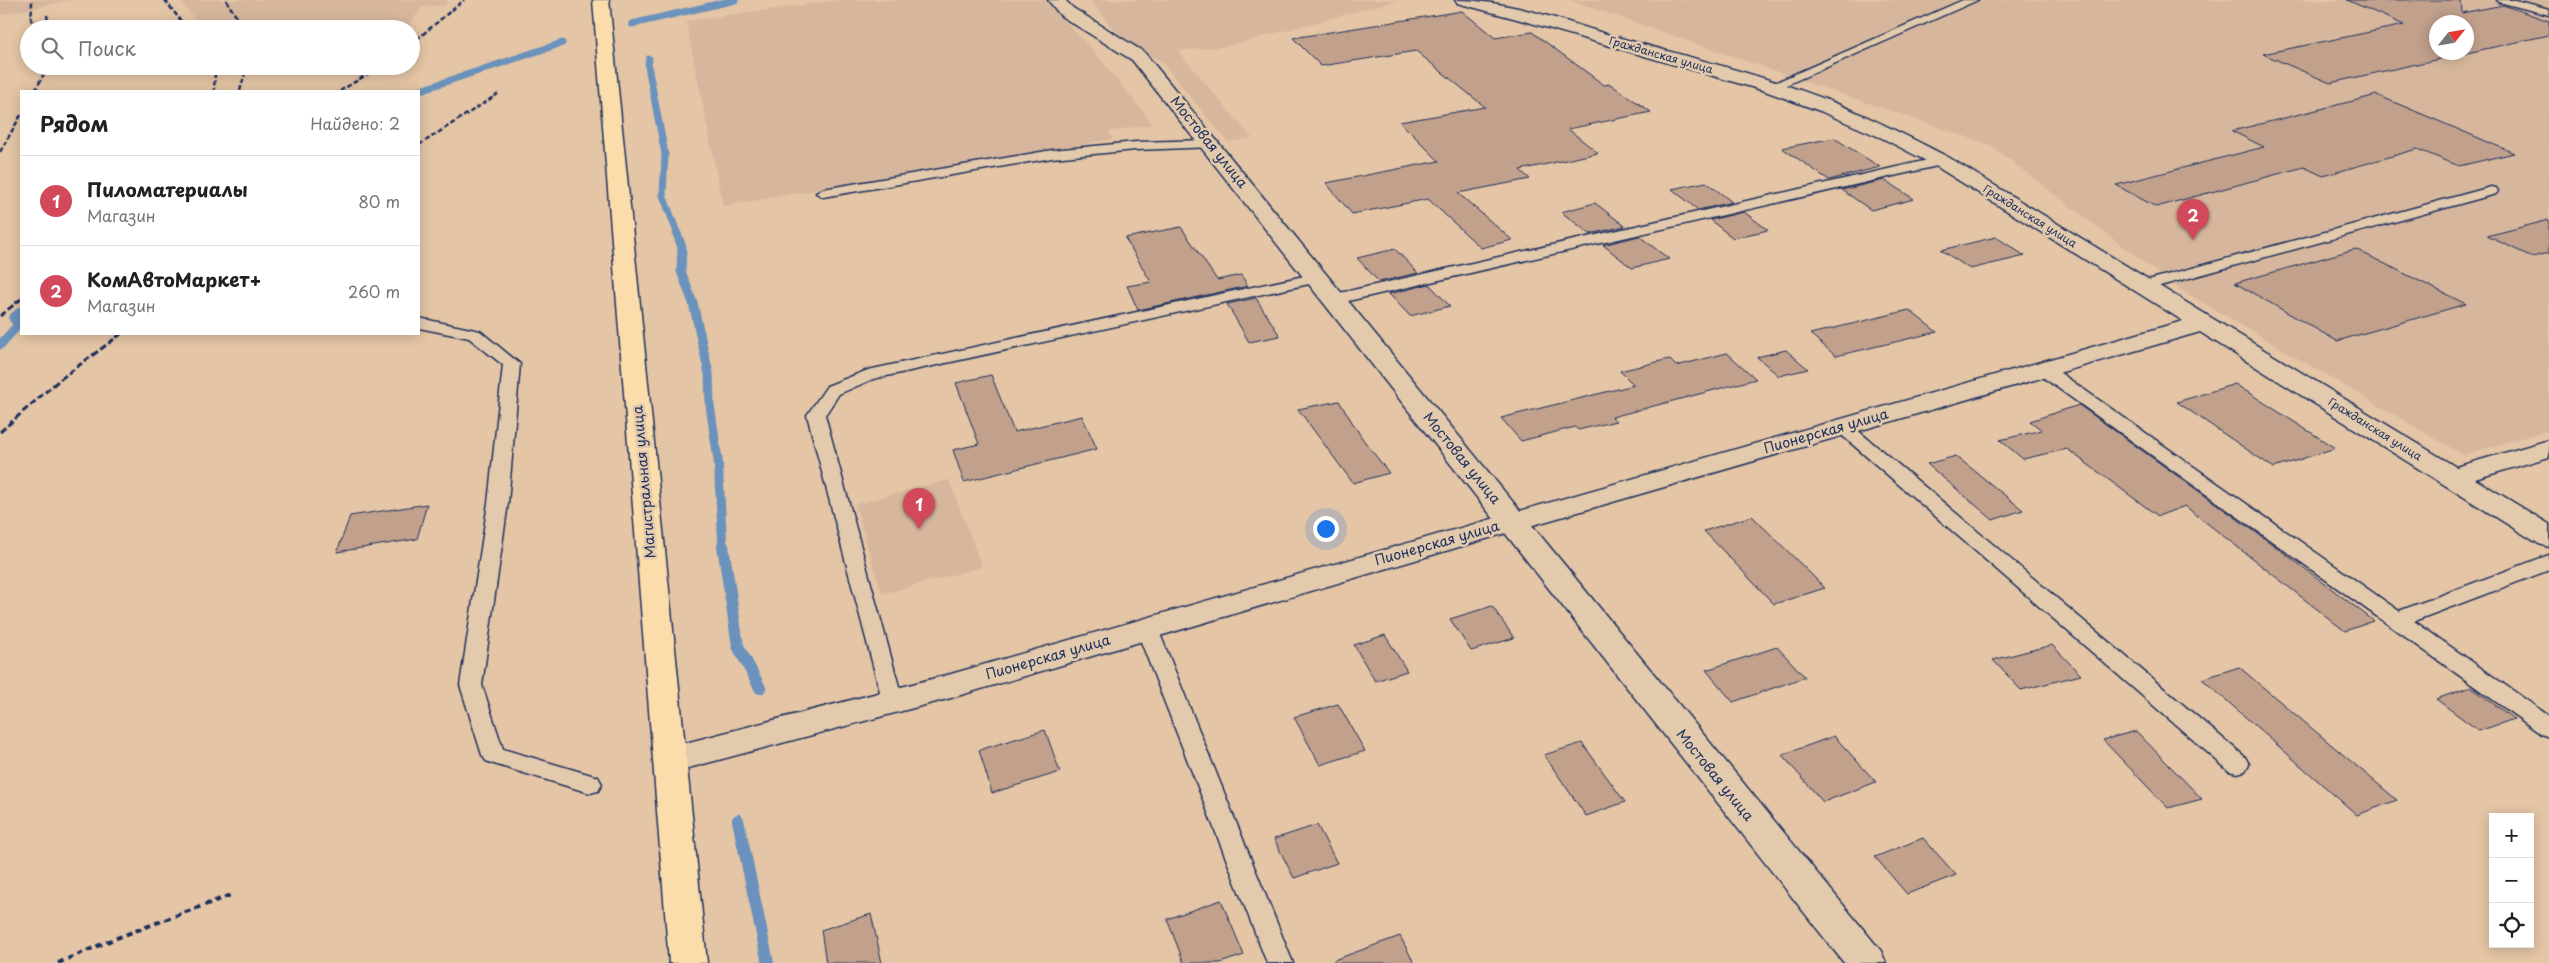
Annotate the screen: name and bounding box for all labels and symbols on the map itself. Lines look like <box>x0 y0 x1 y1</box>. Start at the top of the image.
north arrow <box>2429 15 2474 60</box>
street label: Гражданская улица <box>1607 32 1715 78</box>
street label: Мостовая улица <box>1166 91 1253 192</box>
street label: Гражданская улица <box>1980 180 2080 251</box>
pin: 2 <box>2177 199 2209 240</box>
street label: Гражданская улица <box>2325 393 2425 464</box>
street label: Пионерская улица <box>1761 403 1891 458</box>
street label: Магистральная улица <box>626 405 661 559</box>
street label: Мостовая улица <box>1419 407 1506 508</box>
pin: 1 <box>903 488 935 529</box>
street label: Пионерская улица <box>1372 515 1502 570</box>
your location <box>1313 516 1339 542</box>
street label: Пионерская улица <box>983 629 1113 684</box>
street label: Мостовая улица <box>1672 724 1759 825</box>

